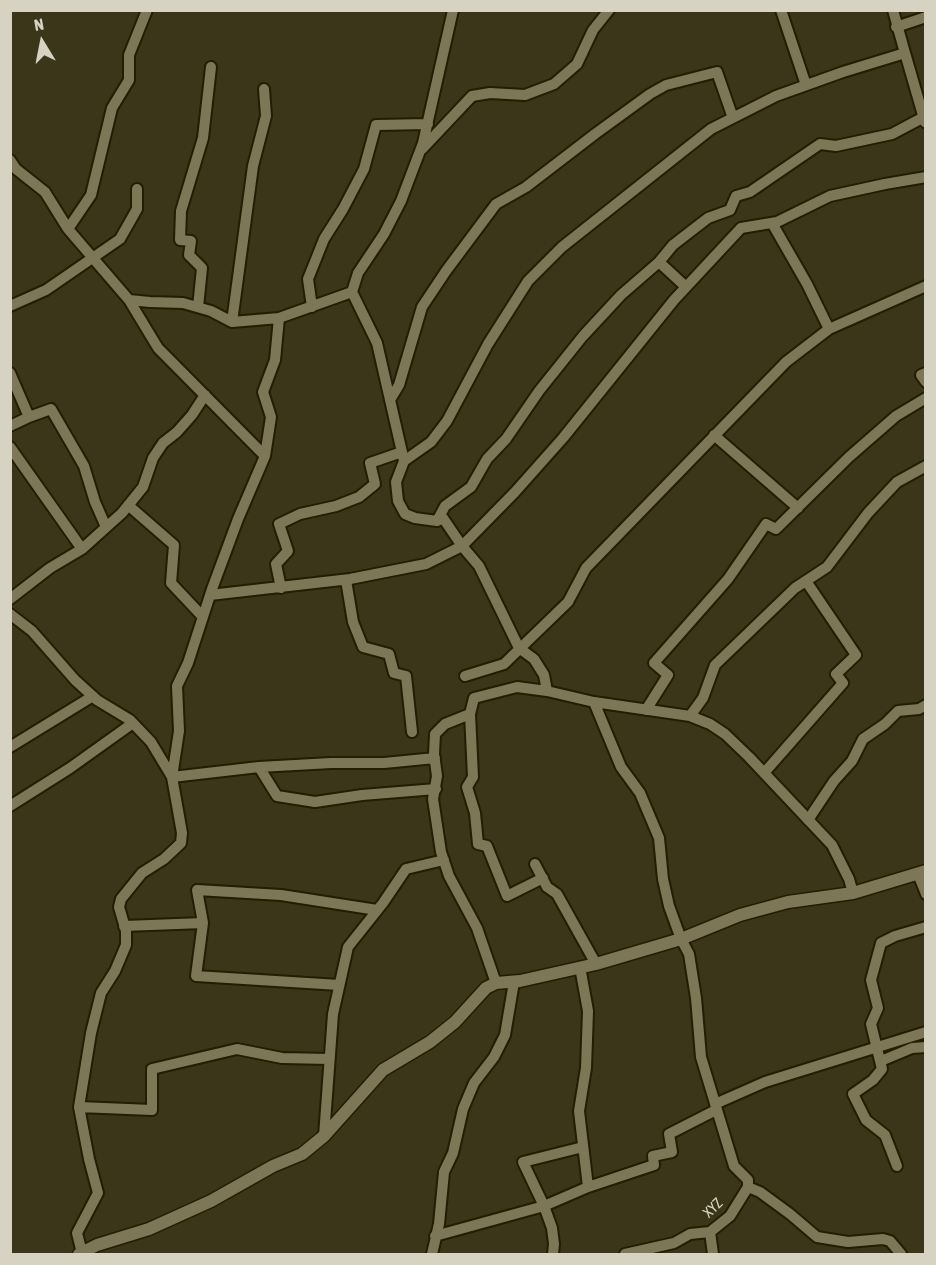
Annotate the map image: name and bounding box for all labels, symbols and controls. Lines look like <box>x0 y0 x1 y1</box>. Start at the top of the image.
north arrow <box>12 12 72 72</box>
text: N <box>33 15 45 34</box>
street label: XYZ <box>699 1195 727 1221</box>

